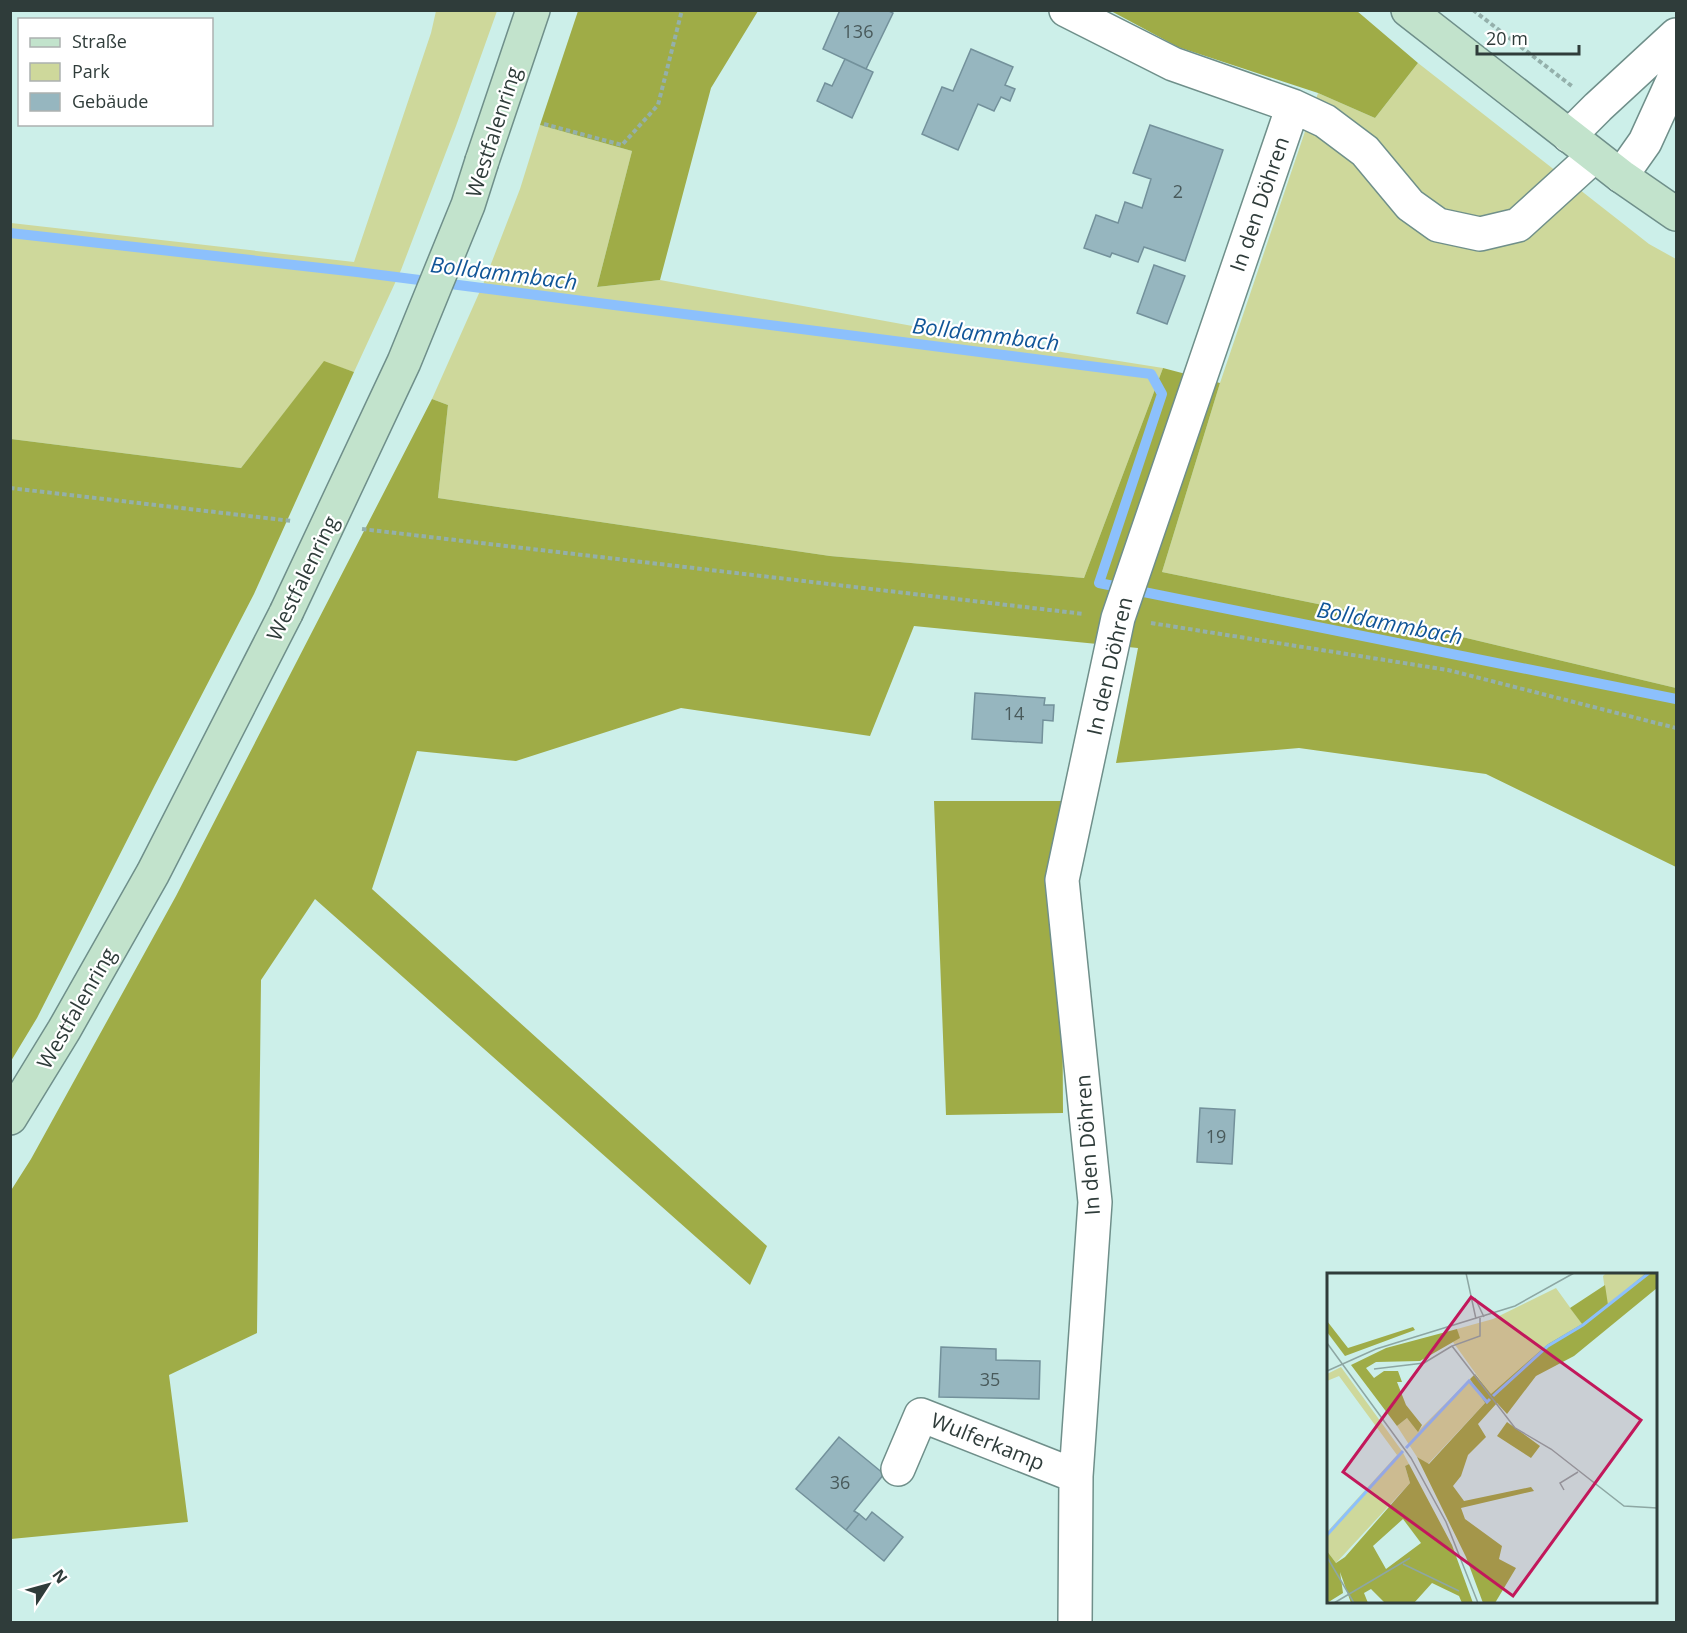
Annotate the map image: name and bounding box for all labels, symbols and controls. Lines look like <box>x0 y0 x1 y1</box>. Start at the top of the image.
legend <box>18 18 213 126</box>
scale bar <box>1477 18 1579 56</box>
house number: 136 <box>843 19 873 43</box>
text: 20 m <box>1486 26 1528 50</box>
text: Straße <box>72 29 127 53</box>
text: Park <box>72 59 110 83</box>
street label: Westfalenring <box>459 63 527 201</box>
text: Gebäude <box>72 89 148 113</box>
street label: In den Döhren <box>1223 133 1295 275</box>
house number: 2 <box>1173 179 1183 203</box>
water label: Bolldammbach <box>429 248 579 296</box>
water label: Bolldammbach <box>911 309 1061 357</box>
street label: Westfalenring <box>260 511 344 645</box>
water label: Bolldammbach <box>1315 593 1465 651</box>
street label: In den Döhren <box>1079 594 1139 738</box>
house number: 14 <box>1004 701 1024 725</box>
street label: Westfalenring <box>30 942 122 1074</box>
street label: In den Döhren <box>1068 1074 1106 1216</box>
house number: 19 <box>1206 1124 1226 1148</box>
inset map <box>1327 1273 1657 1603</box>
house number: 35 <box>980 1367 1000 1391</box>
street label: Wulferkamp <box>927 1406 1049 1476</box>
house number: 36 <box>830 1470 850 1494</box>
north arrow <box>18 1555 78 1615</box>
text: N <box>47 1564 73 1588</box>

